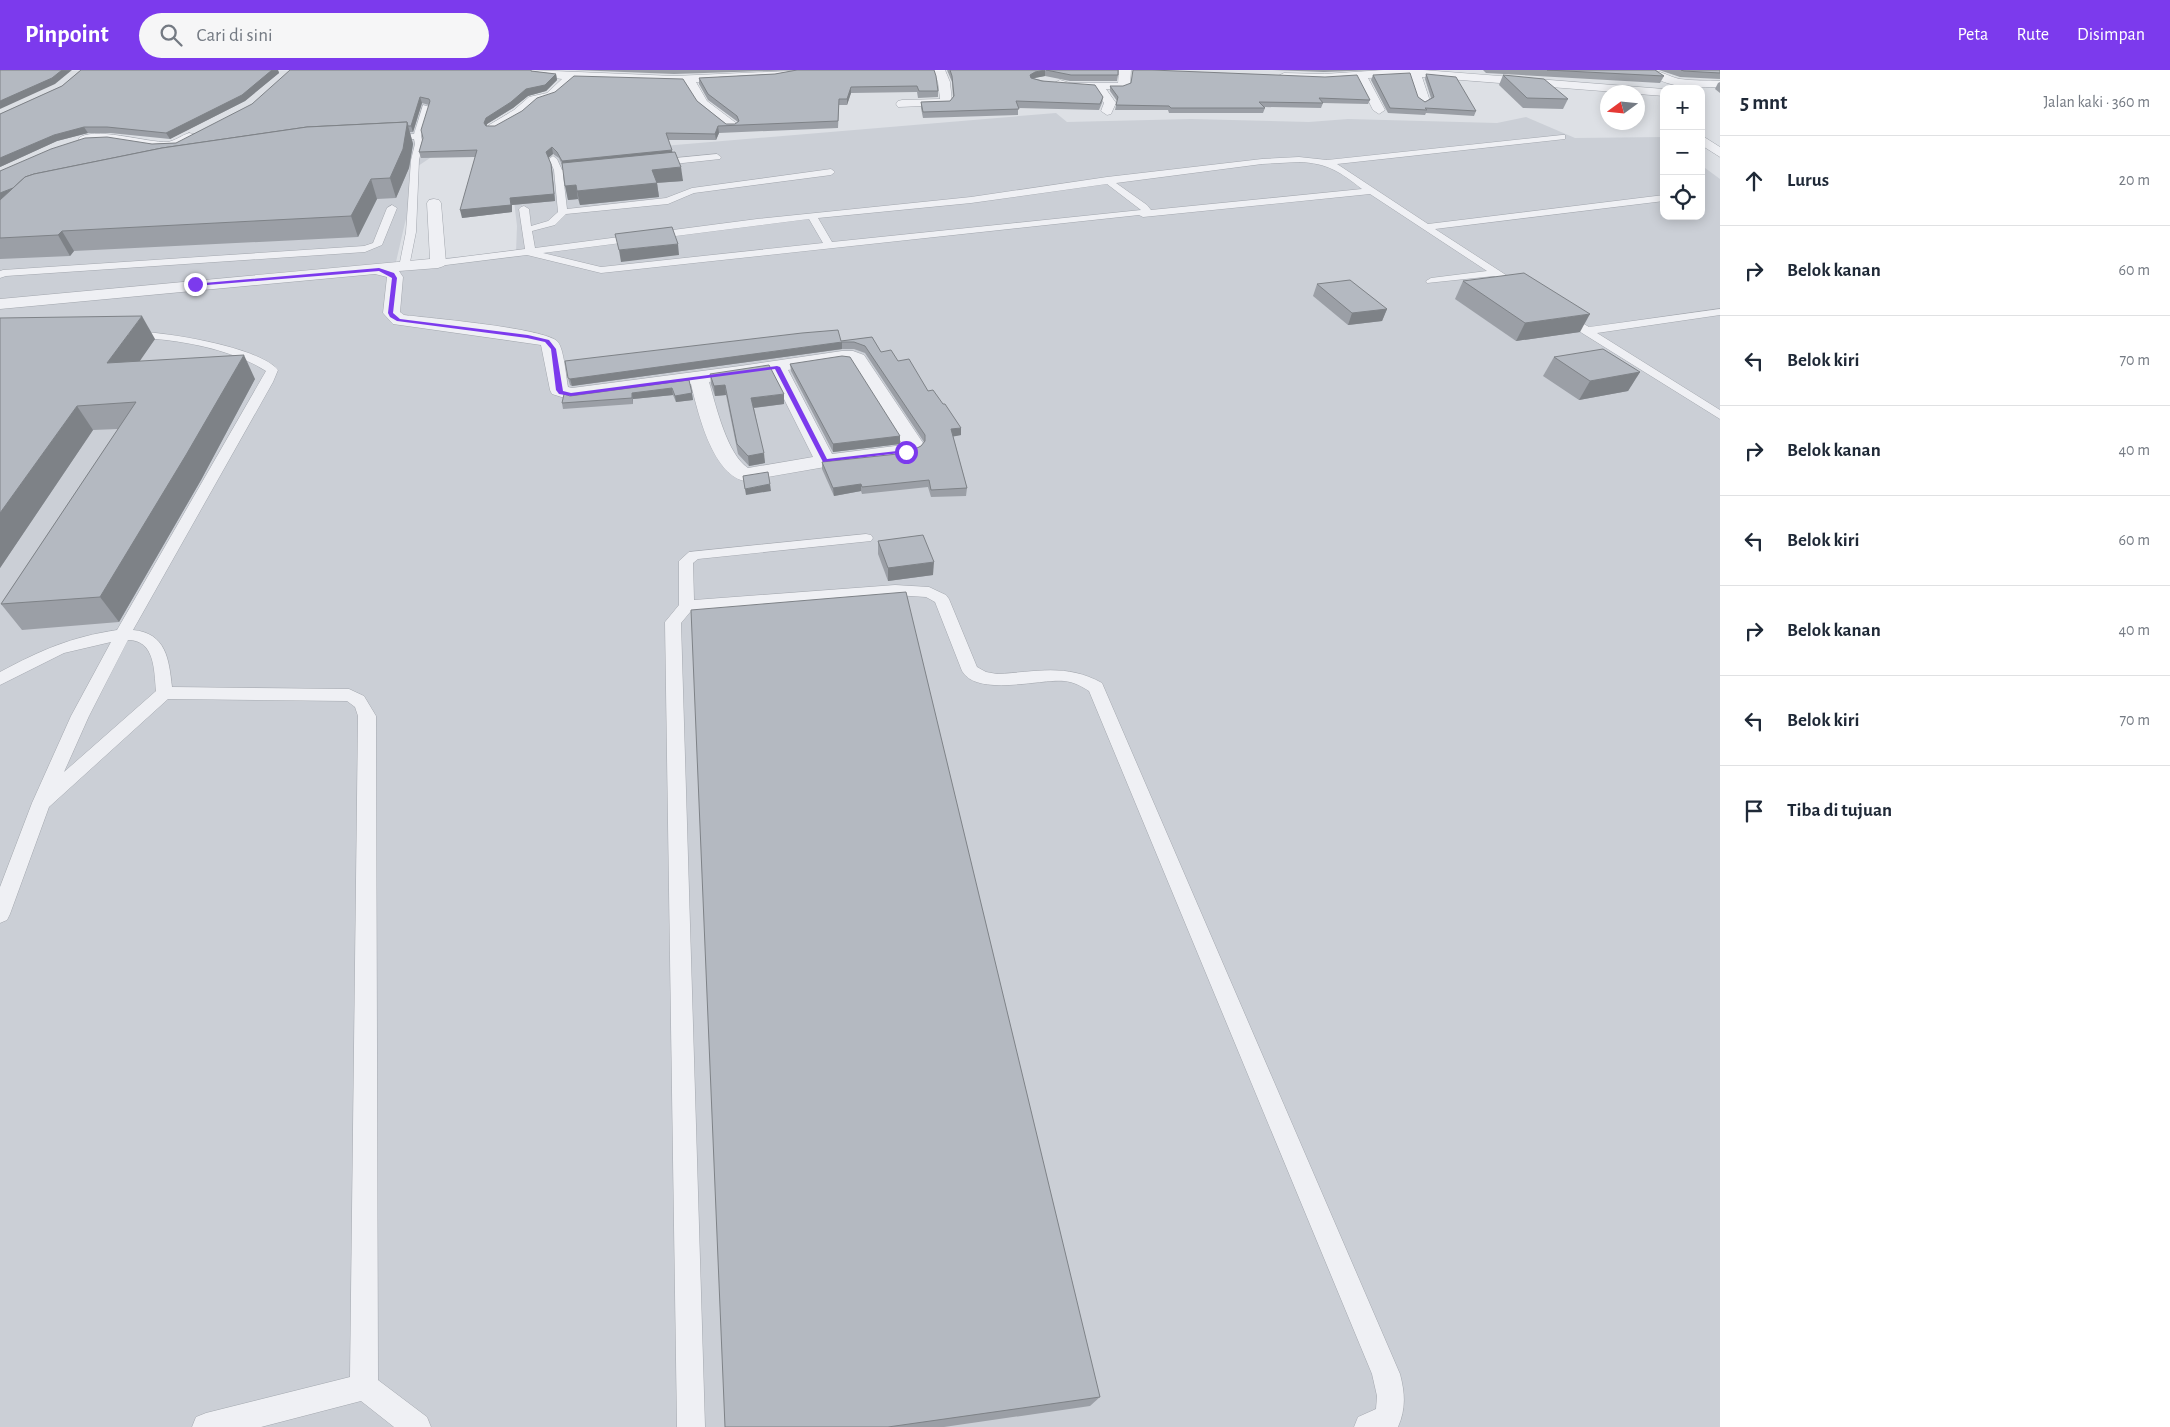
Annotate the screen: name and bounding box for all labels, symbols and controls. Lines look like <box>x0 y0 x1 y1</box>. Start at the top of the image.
search box <box>139 13 489 58</box>
icon: search <box>157 21 185 49</box>
text: Pinpoint <box>25 23 109 47</box>
text: Cari di sini <box>197 26 273 45</box>
text: Peta <box>1957 26 1988 44</box>
text: Rute <box>2016 26 2049 44</box>
text: Disimpan <box>2077 26 2145 44</box>
north arrow <box>1600 85 1645 130</box>
map controls <box>1660 85 1705 220</box>
button: + <box>1660 85 1705 130</box>
text: 5 mnt <box>1740 92 1787 113</box>
text: Jalan kaki · 360 m <box>2043 94 2150 110</box>
button: − <box>1660 130 1705 175</box>
icon: ahead <box>1740 167 1768 195</box>
text: Lurus <box>1787 171 1829 190</box>
text: 20 m <box>2119 172 2150 188</box>
button: locate <box>1660 175 1705 220</box>
icon: right <box>1740 257 1768 285</box>
text: Belok kanan <box>1787 261 1881 280</box>
text: 60 m <box>2119 262 2150 278</box>
route end <box>184 273 207 296</box>
icon: left <box>1740 347 1768 375</box>
text: Belok kiri <box>1787 351 1859 370</box>
text: 70 m <box>2119 352 2150 368</box>
icon: right <box>1740 437 1768 465</box>
route start <box>895 441 918 464</box>
text: Belok kanan <box>1787 441 1881 460</box>
text: 40 m <box>2118 442 2150 458</box>
icon: left <box>1740 527 1768 555</box>
text: Belok kiri <box>1787 531 1859 550</box>
text: 60 m <box>2119 532 2150 548</box>
icon: right <box>1740 617 1768 645</box>
text: Belok kanan <box>1787 621 1881 640</box>
text: 40 m <box>2118 622 2150 638</box>
icon: left <box>1740 707 1768 735</box>
text: Belok kiri <box>1787 711 1859 730</box>
text: 70 m <box>2119 712 2150 728</box>
icon: arrive <box>1740 797 1768 825</box>
text: Tiba di tujuan <box>1787 801 1892 820</box>

